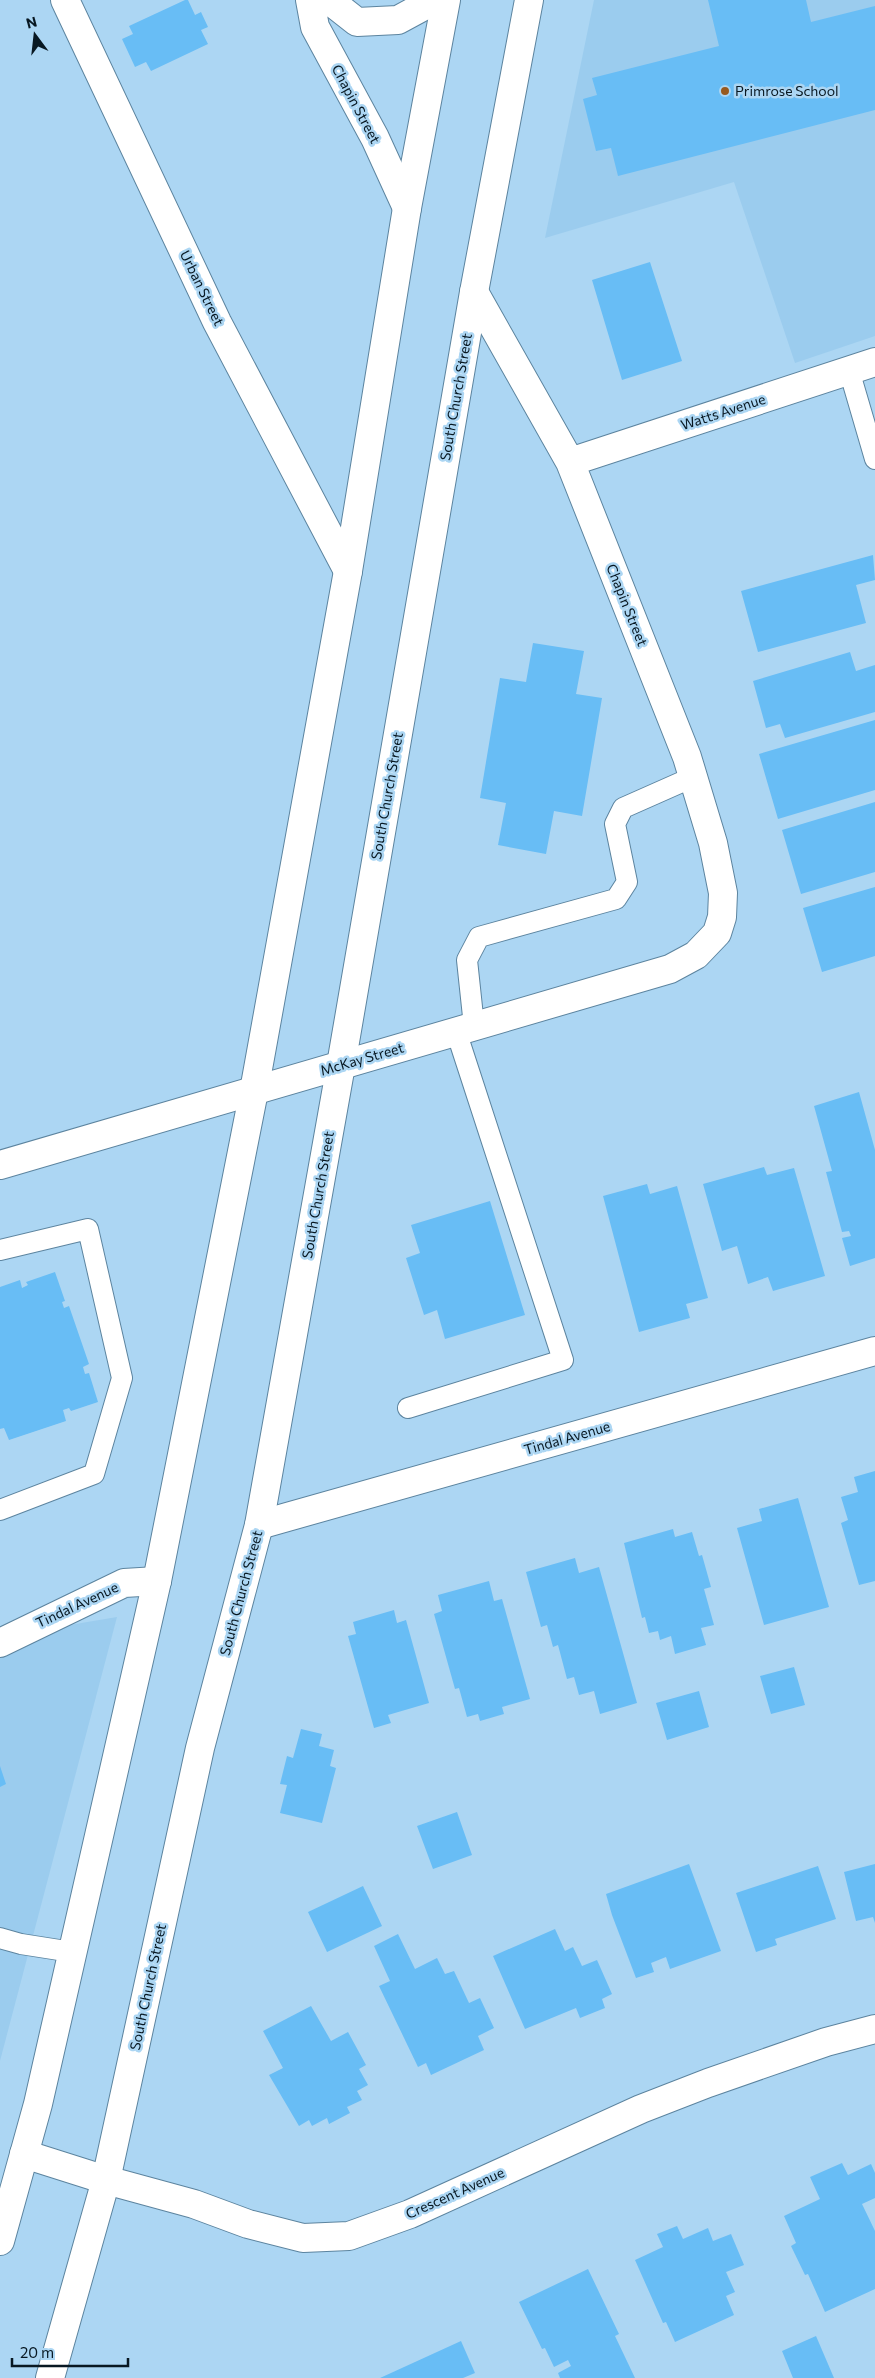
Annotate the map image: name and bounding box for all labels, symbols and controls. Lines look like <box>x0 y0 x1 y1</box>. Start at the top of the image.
north arrow <box>10 10 60 60</box>
text: N <box>24 12 39 32</box>
street label: Chapin Street <box>328 61 385 146</box>
place label: Primrose School <box>735 82 839 99</box>
marker: Primrose School <box>719 85 731 97</box>
street label: Urban Street <box>177 247 228 328</box>
street label: South Church Street <box>436 332 475 462</box>
street label: Watts Avenue <box>678 390 767 433</box>
street label: Chapin Street <box>603 561 652 649</box>
street label: South Church Street <box>367 731 406 861</box>
street label: McKay Street <box>318 1038 406 1079</box>
street label: South Church Street <box>298 1130 337 1260</box>
street label: Tindal Avenue <box>522 1417 612 1458</box>
street label: South Church Street <box>216 1528 265 1657</box>
street label: Tindal Avenue <box>33 1578 121 1631</box>
street label: South Church Street <box>126 1922 169 2052</box>
street label: Crescent Avenue <box>403 2163 507 2222</box>
scale bar <box>12 2336 129 2368</box>
text: 20 m <box>20 2343 54 2361</box>

